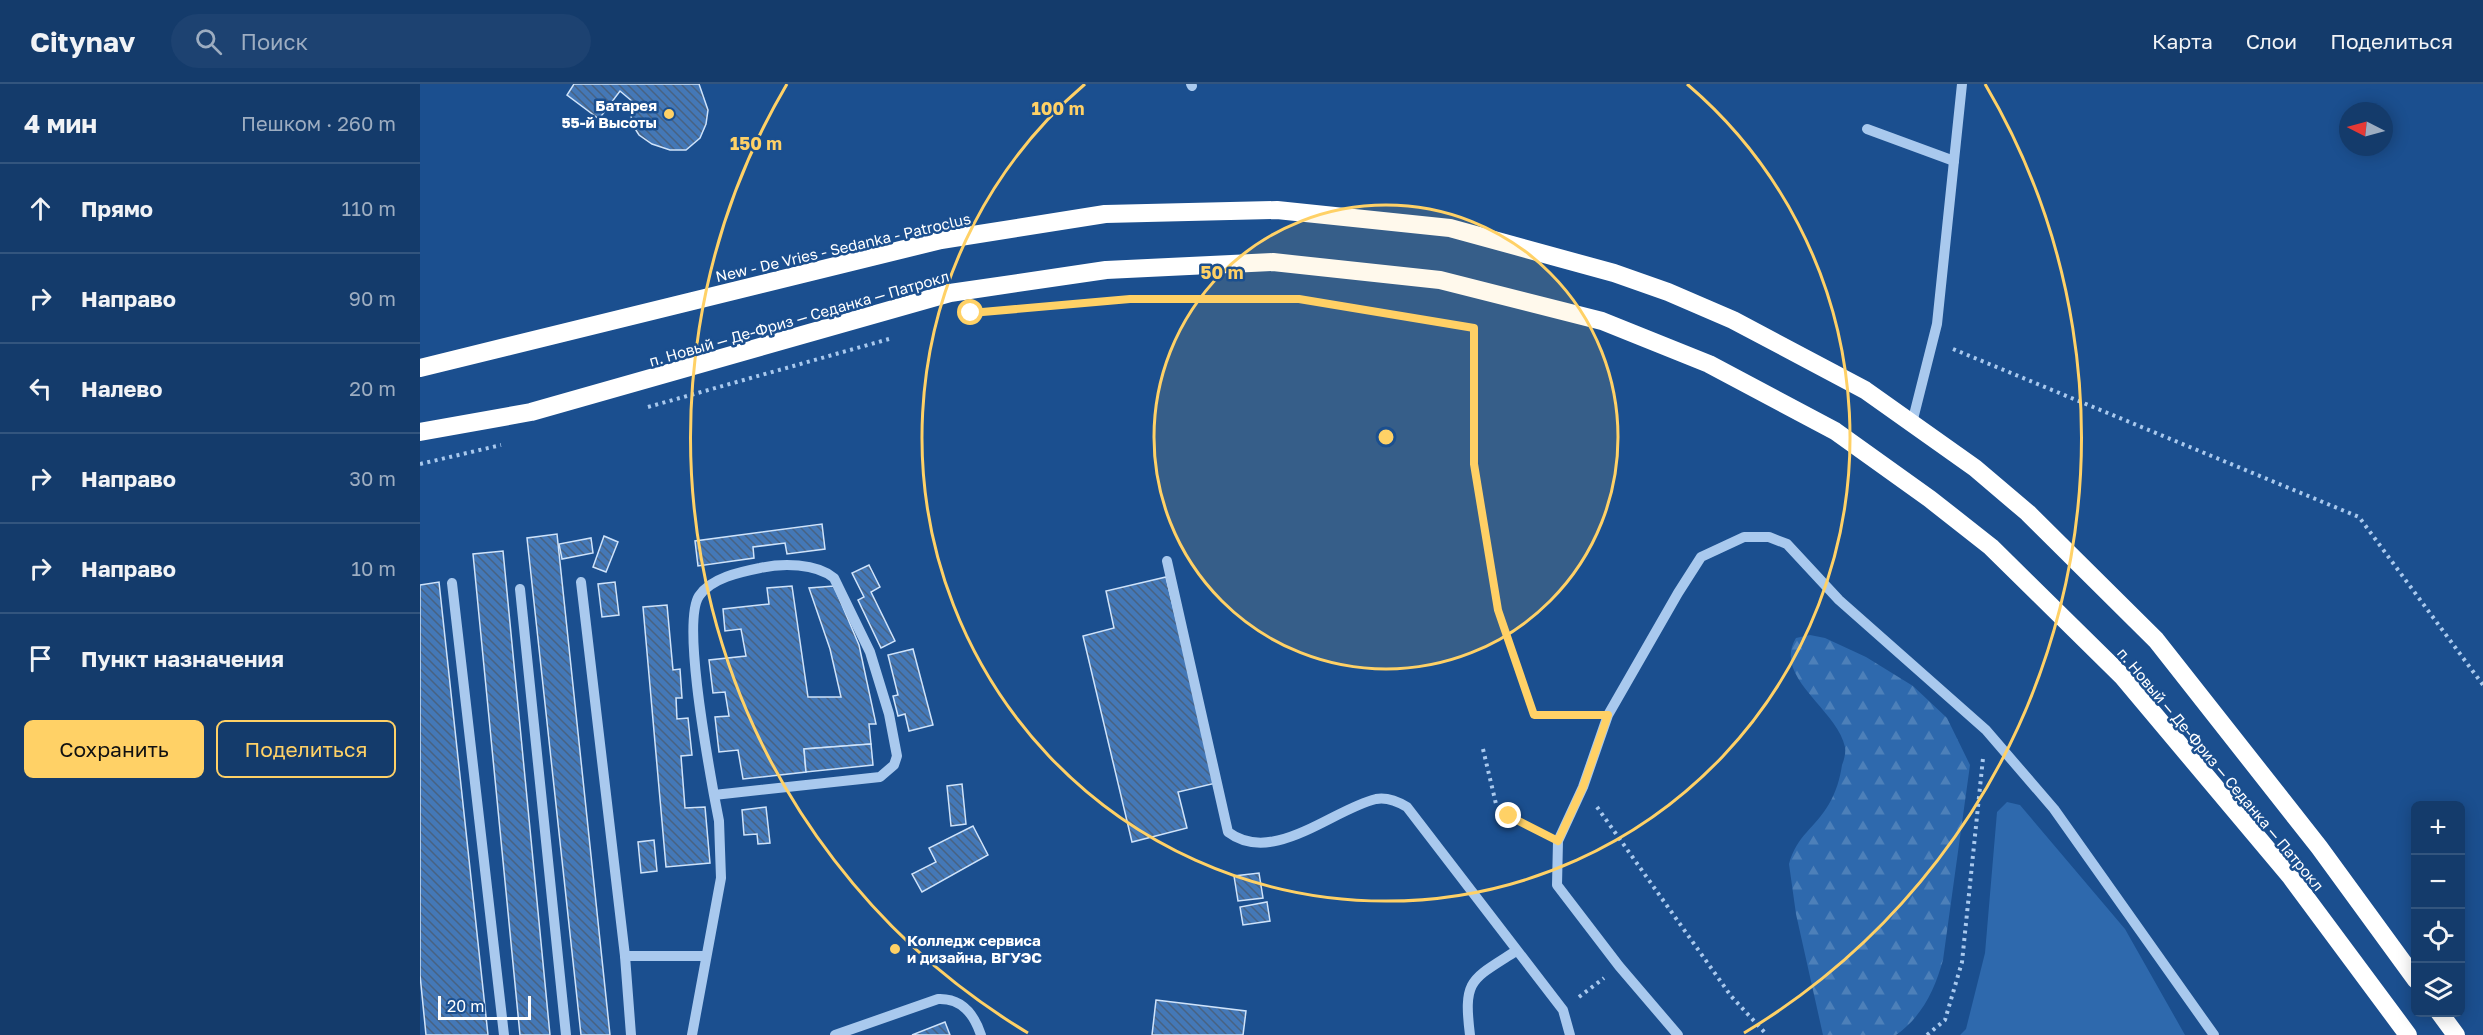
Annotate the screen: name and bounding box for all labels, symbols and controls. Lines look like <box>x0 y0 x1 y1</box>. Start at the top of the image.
search box <box>171 14 591 68</box>
text: Citynav <box>30 25 135 58</box>
icon: search <box>192 25 225 58</box>
text: Поиск <box>240 28 308 55</box>
text: Карта <box>2152 28 2213 54</box>
text: Слои <box>2246 28 2297 54</box>
text: Поделиться <box>2330 28 2453 54</box>
place label: Батарея 55-й Высоты <box>561 96 657 131</box>
text: 100 m <box>1032 97 1084 119</box>
north arrow <box>2339 102 2393 156</box>
marker: Батарея 55-й Высоты <box>662 107 676 121</box>
text: 4 мин <box>24 108 97 139</box>
text: Пешком · 260 m <box>241 111 396 135</box>
text: 150 m <box>730 132 782 154</box>
icon: ahead <box>24 192 57 225</box>
text: Прямо <box>81 195 153 222</box>
text: 110 m <box>342 196 396 220</box>
street label: New - De Vries - Sedanka - Patroclus <box>714 209 972 285</box>
text: 50 m <box>1201 261 1243 283</box>
street label: п. Новый — Де-Фриз — Седанка — Патрокл <box>647 266 951 370</box>
icon: right <box>24 282 57 315</box>
text: Направо <box>81 285 176 312</box>
text: 90 m <box>349 286 396 310</box>
route start <box>957 299 983 325</box>
icon: left <box>24 372 57 405</box>
text: Налево <box>81 375 163 402</box>
text: 20 m <box>349 376 396 400</box>
centre of rings <box>1376 427 1396 447</box>
icon: right <box>24 462 57 495</box>
text: Направо <box>81 465 176 492</box>
text: 30 m <box>349 466 396 490</box>
icon: right <box>24 552 57 585</box>
text: Направо <box>81 555 176 582</box>
text: 10 m <box>351 556 396 580</box>
icon: arrive <box>24 642 57 675</box>
street label: п. Новый — Де-Фриз — Седанка — Патрокл <box>2114 644 2328 894</box>
text: Пункт назначения <box>81 645 284 672</box>
button: Сохранить <box>24 720 204 778</box>
button: Поделиться <box>216 720 396 778</box>
map controls <box>2411 801 2465 1017</box>
button: + <box>2411 801 2465 855</box>
route end <box>1495 802 1521 828</box>
button: − <box>2411 855 2465 909</box>
button: locate <box>2411 909 2465 963</box>
place label: Колледж сервиса и дизайна, ВГУЭС <box>907 931 1042 966</box>
marker: Колледж сервиса и дизайна, ВГУЭС <box>888 942 902 956</box>
button: layers <box>2411 963 2465 1017</box>
scale bar <box>438 993 531 1020</box>
text: 20 m <box>447 996 484 1016</box>

